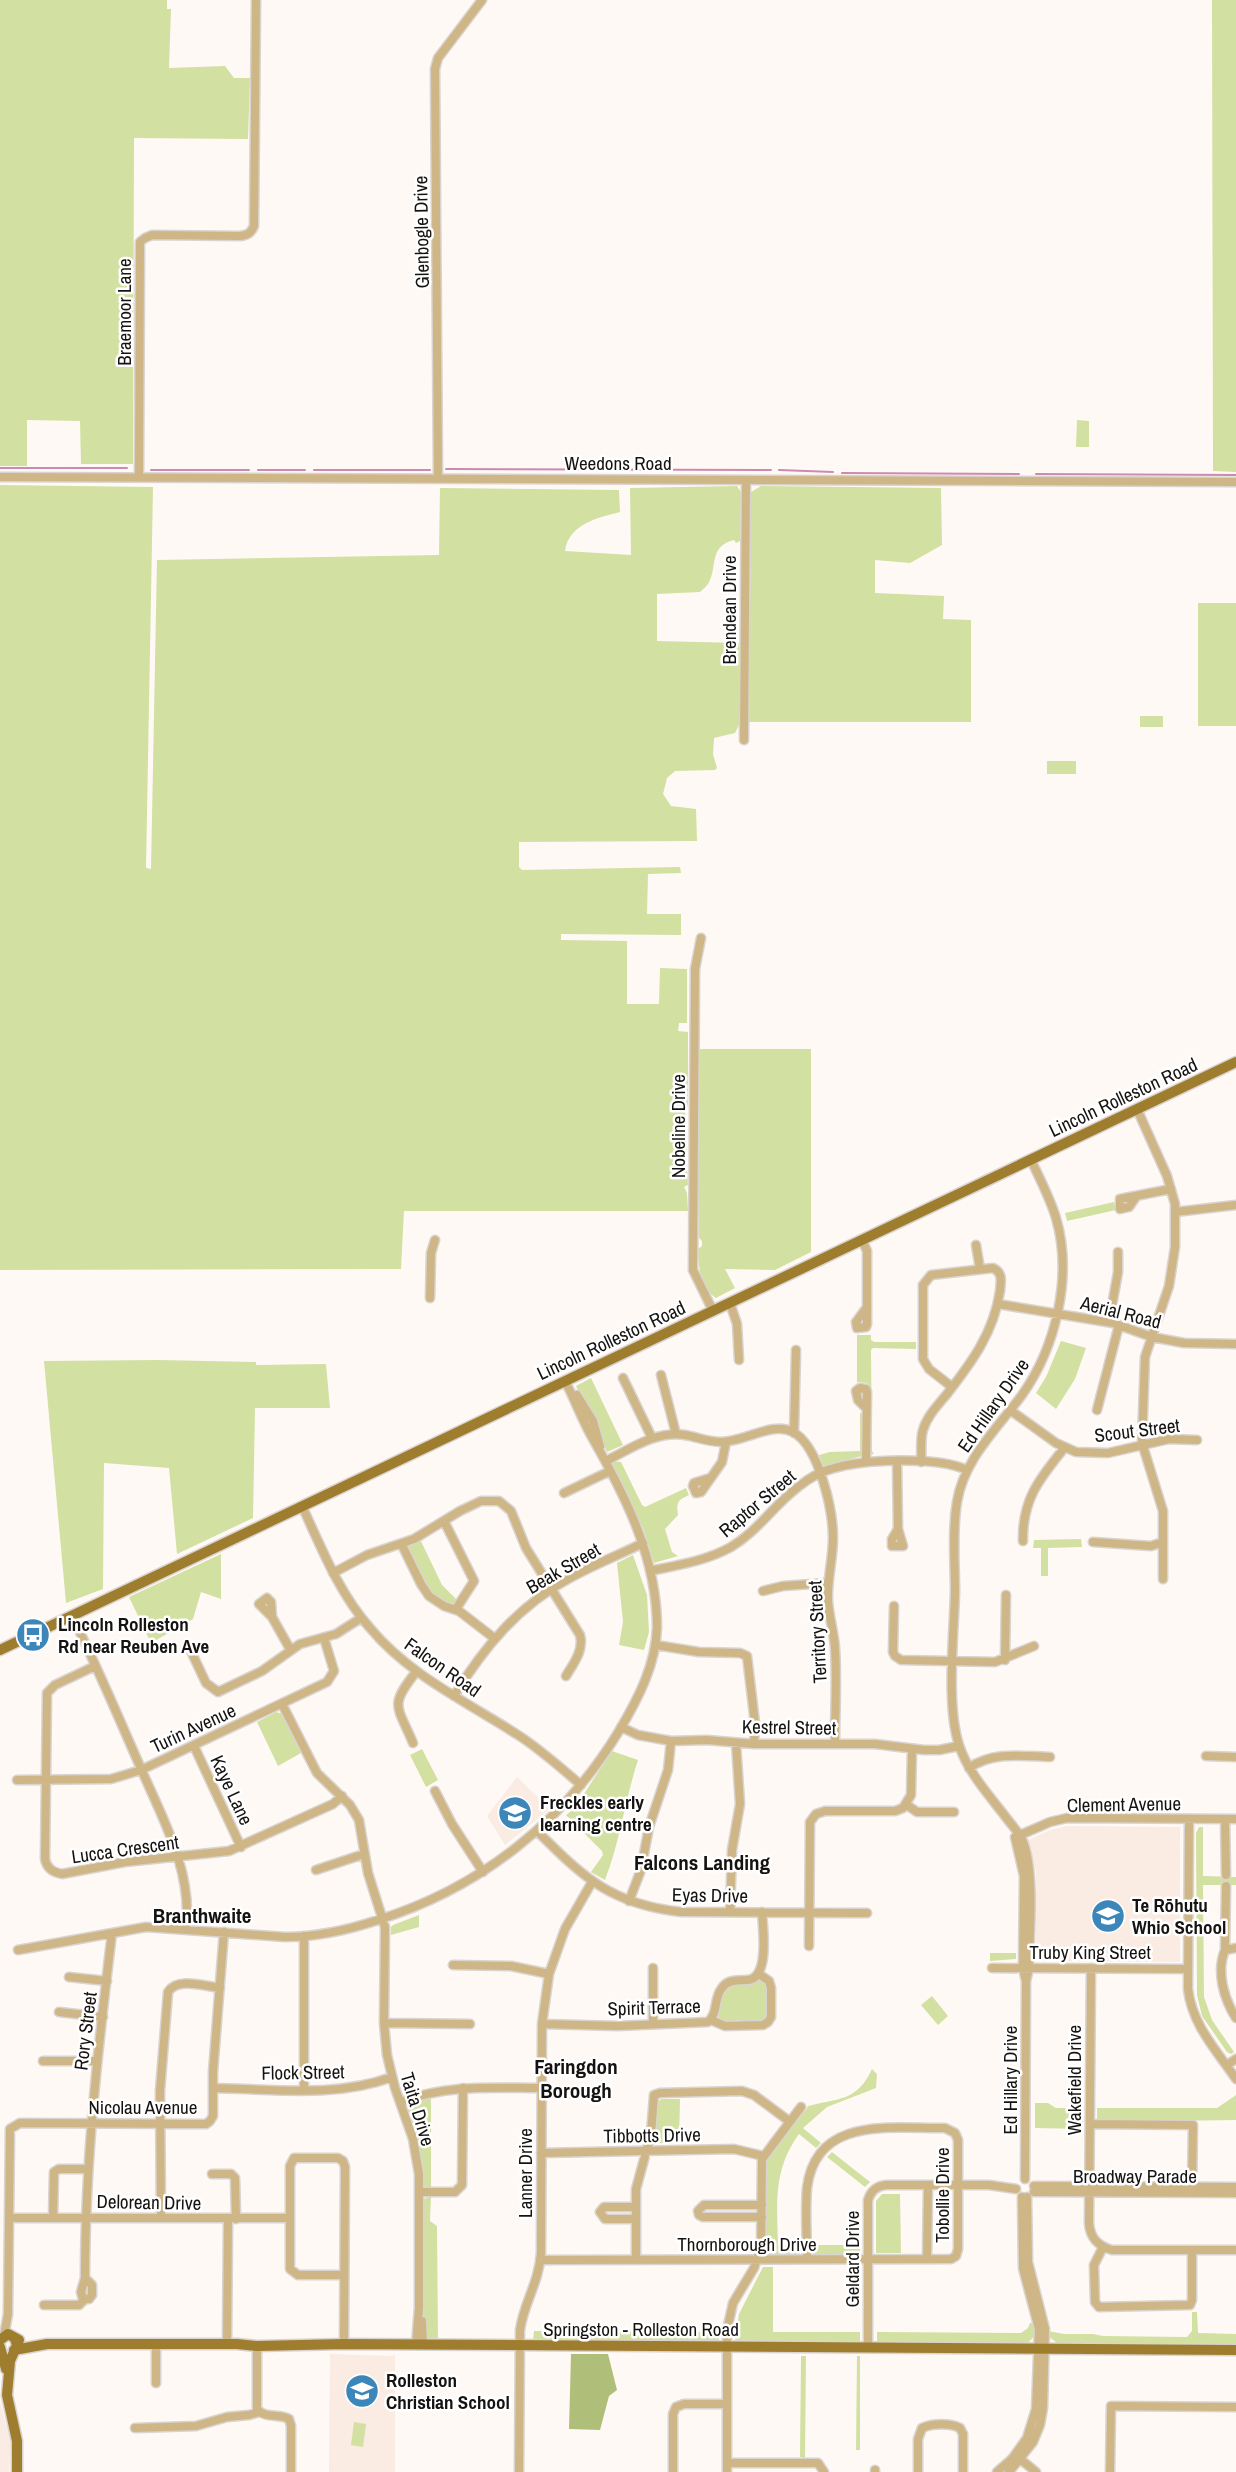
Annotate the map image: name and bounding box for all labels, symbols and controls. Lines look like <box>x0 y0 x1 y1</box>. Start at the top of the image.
street label: Glenbogle Drive <box>407 175 435 289</box>
street label: Braemoor Lane <box>111 258 137 366</box>
street label: Weedons Road <box>564 450 672 476</box>
street label: Brendean Drive <box>716 555 742 665</box>
street label: Lincoln Rolleston Road <box>1045 1051 1201 1143</box>
street label: Nobeline Drive <box>665 1074 691 1178</box>
street label: Aerial Road <box>1077 1289 1164 1335</box>
street label: Lincoln Rolleston Road <box>533 1294 689 1386</box>
street label: Ed Hillary Drive <box>951 1353 1035 1457</box>
street label: Scout Street <box>1093 1412 1182 1448</box>
street label: Raptor Street <box>713 1463 801 1543</box>
street label: Beak Street <box>521 1536 605 1600</box>
street label: Territory Street <box>801 1579 833 1684</box>
place label: Lincoln Rolleston Rd near Reuben Ave <box>58 1611 210 1659</box>
bus stop icon: Lincoln Rolleston Rd near Reuben Ave <box>14 1616 52 1654</box>
street label: Falcon Road <box>400 1631 486 1703</box>
street label: Turin Avenue <box>146 1697 240 1759</box>
street label: Kestrel Street <box>742 1713 837 1741</box>
street label: Kaye Lane <box>204 1751 260 1829</box>
place label: Freckles early learning centre <box>540 1789 652 1837</box>
street label: Clement Avenue <box>1067 1790 1181 1818</box>
school or university icon: Freckles early learning centre <box>496 1794 534 1832</box>
street label: Lucca Crescent <box>70 1829 181 1869</box>
district label: Falcons Landing <box>634 1848 770 1877</box>
street label: Eyas Drive <box>672 1881 748 1909</box>
place label: Te Rōhutu Whio School <box>1132 1892 1226 1940</box>
school or university icon: Te Rōhutu Whio School <box>1089 1897 1127 1935</box>
district label: Branthwaite <box>153 1901 251 1930</box>
street label: Truby King Street <box>1029 1939 1151 1965</box>
street label: Rory Street <box>67 1990 103 2072</box>
street label: Spirit Terrace <box>607 1992 701 2022</box>
street label: Ed Hillary Drive <box>997 2025 1023 2135</box>
street label: Wakefield Drive <box>1061 2025 1087 2135</box>
district label: Faringdon Borough <box>534 2052 618 2105</box>
street label: Flock Street <box>261 2058 345 2086</box>
street label: Taita Drive <box>395 2069 441 2149</box>
street label: Nicolau Avenue <box>89 2094 197 2120</box>
street label: Tibbotts Drive <box>603 2121 701 2149</box>
street label: Lanner Drive <box>512 2128 538 2218</box>
street label: Tobollie Drive <box>929 2147 955 2243</box>
street label: Broadway Parade <box>1073 2163 1197 2189</box>
street label: Delorean Drive <box>96 2188 202 2216</box>
street label: Geldard Drive <box>839 2211 865 2307</box>
street label: Thornborough Drive <box>677 2231 817 2257</box>
street label: Springston - Rolleston Road <box>543 2316 739 2342</box>
place label: Rolleston Christian School <box>386 2367 510 2415</box>
school or university icon: Rolleston Christian School <box>343 2372 381 2410</box>

